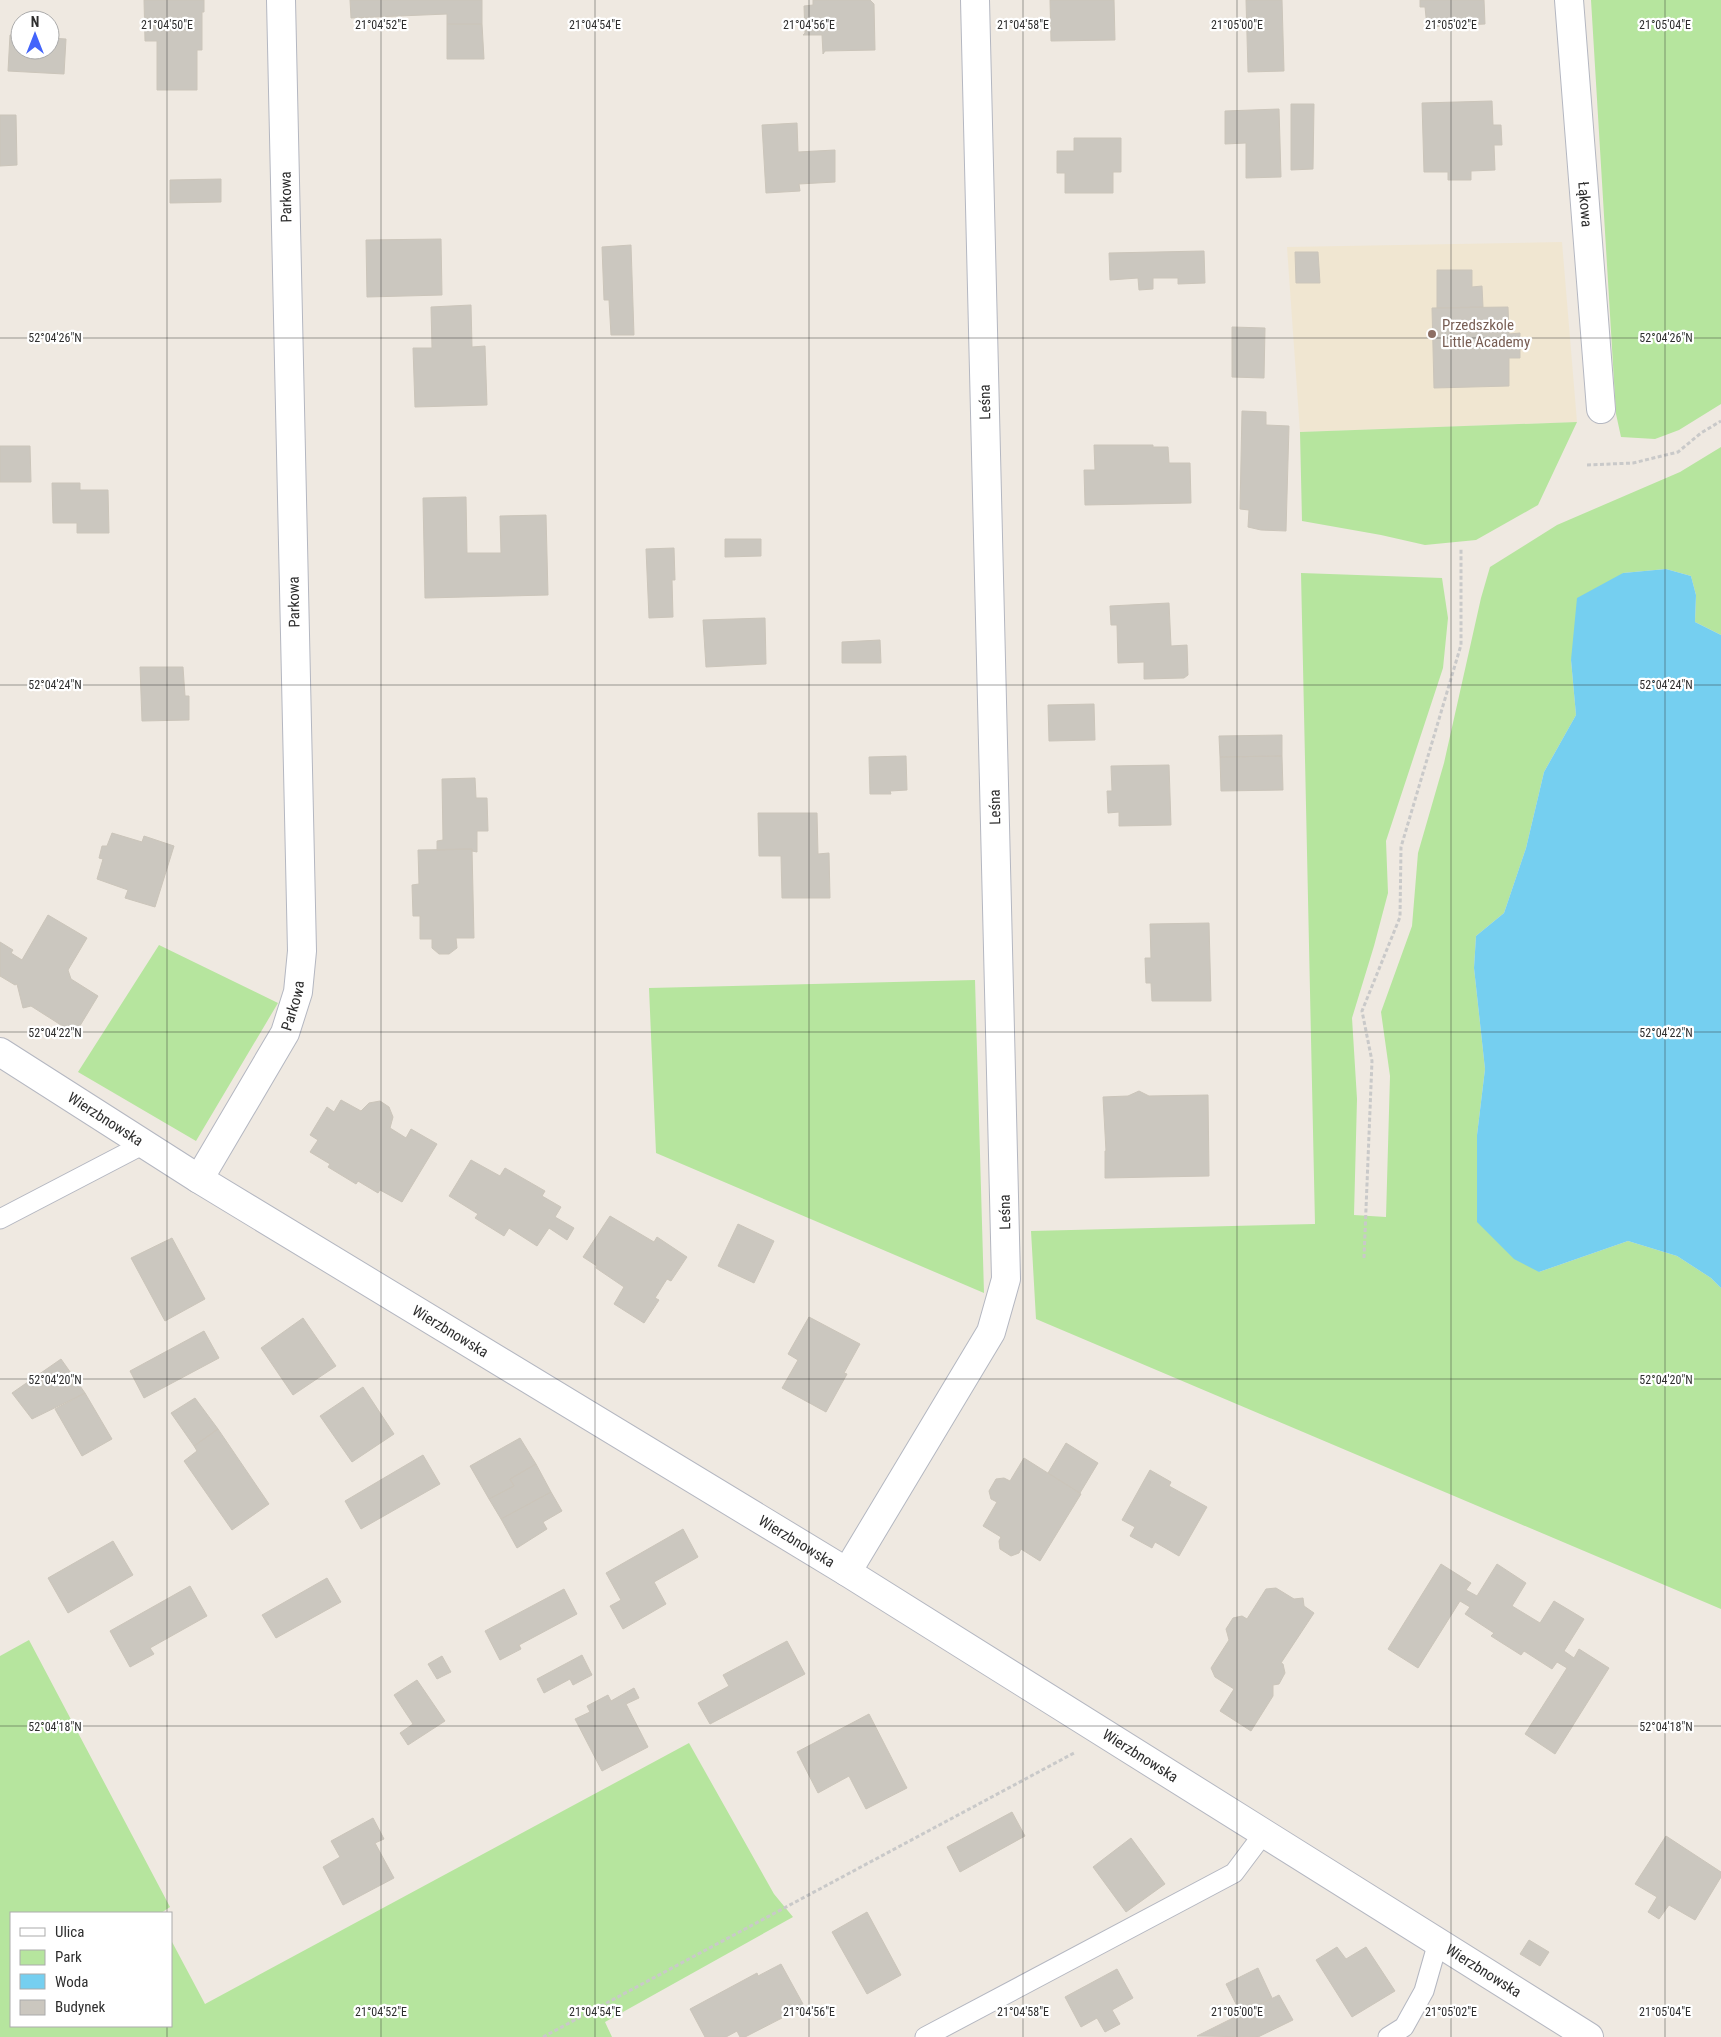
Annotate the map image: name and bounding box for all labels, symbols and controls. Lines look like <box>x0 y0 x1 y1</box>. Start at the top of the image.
north arrow <box>10 10 60 60</box>
text: N <box>31 14 39 30</box>
text: 21°04'50"E <box>141 18 193 32</box>
text: 21°04'52"E <box>355 18 407 32</box>
text: 21°04'54"E <box>569 18 621 32</box>
text: 21°04'56"E <box>783 18 835 32</box>
text: 21°04'58"E <box>997 18 1049 32</box>
text: 21°05'00"E <box>1211 18 1263 32</box>
text: 21°05'02"E <box>1425 18 1477 32</box>
text: 21°05'04"E <box>1639 18 1691 32</box>
street label: Parkowa <box>277 171 295 223</box>
street label: Łąkowa <box>1574 181 1596 228</box>
place label: Przedszkole Little Academy <box>1442 316 1530 351</box>
marker: Przedszkole Little Academy <box>1426 328 1438 340</box>
text: 52°04'26"N <box>28 331 82 345</box>
text: 52°04'26"N <box>1639 331 1693 345</box>
street label: Leśna <box>976 384 994 420</box>
street label: Parkowa <box>285 576 303 628</box>
text: 52°04'24"N <box>28 678 82 692</box>
text: 52°04'24"N <box>1639 678 1693 692</box>
street label: Leśna <box>986 789 1004 825</box>
street label: Parkowa <box>277 980 308 1033</box>
text: 52°04'22"N <box>28 1026 82 1040</box>
text: 52°04'22"N <box>1639 1026 1693 1040</box>
street label: Wierzbnowska <box>64 1089 146 1150</box>
street label: Leśna <box>996 1194 1014 1230</box>
street label: Wierzbnowska <box>409 1301 492 1361</box>
text: 52°04'20"N <box>28 1373 82 1387</box>
text: 52°04'20"N <box>1639 1373 1693 1387</box>
street label: Wierzbnowska <box>755 1511 838 1571</box>
text: 52°04'18"N <box>28 1720 82 1734</box>
text: 52°04'18"N <box>1639 1720 1693 1734</box>
street label: Wierzbnowska <box>1099 1725 1181 1786</box>
legend <box>10 1912 172 2027</box>
text: Ulica <box>55 1923 84 1941</box>
street label: Wierzbnowska <box>1442 1940 1525 2001</box>
text: Park <box>55 1948 82 1966</box>
text: Woda <box>55 1973 88 1991</box>
text: Budynek <box>55 1998 105 2016</box>
text: 21°04'52"E <box>355 2005 407 2019</box>
text: 21°04'54"E <box>569 2005 621 2019</box>
text: 21°04'56"E <box>783 2005 835 2019</box>
text: 21°04'58"E <box>997 2005 1049 2019</box>
text: 21°05'00"E <box>1211 2005 1263 2019</box>
text: 21°05'02"E <box>1425 2005 1477 2019</box>
text: 21°05'04"E <box>1639 2005 1691 2019</box>

